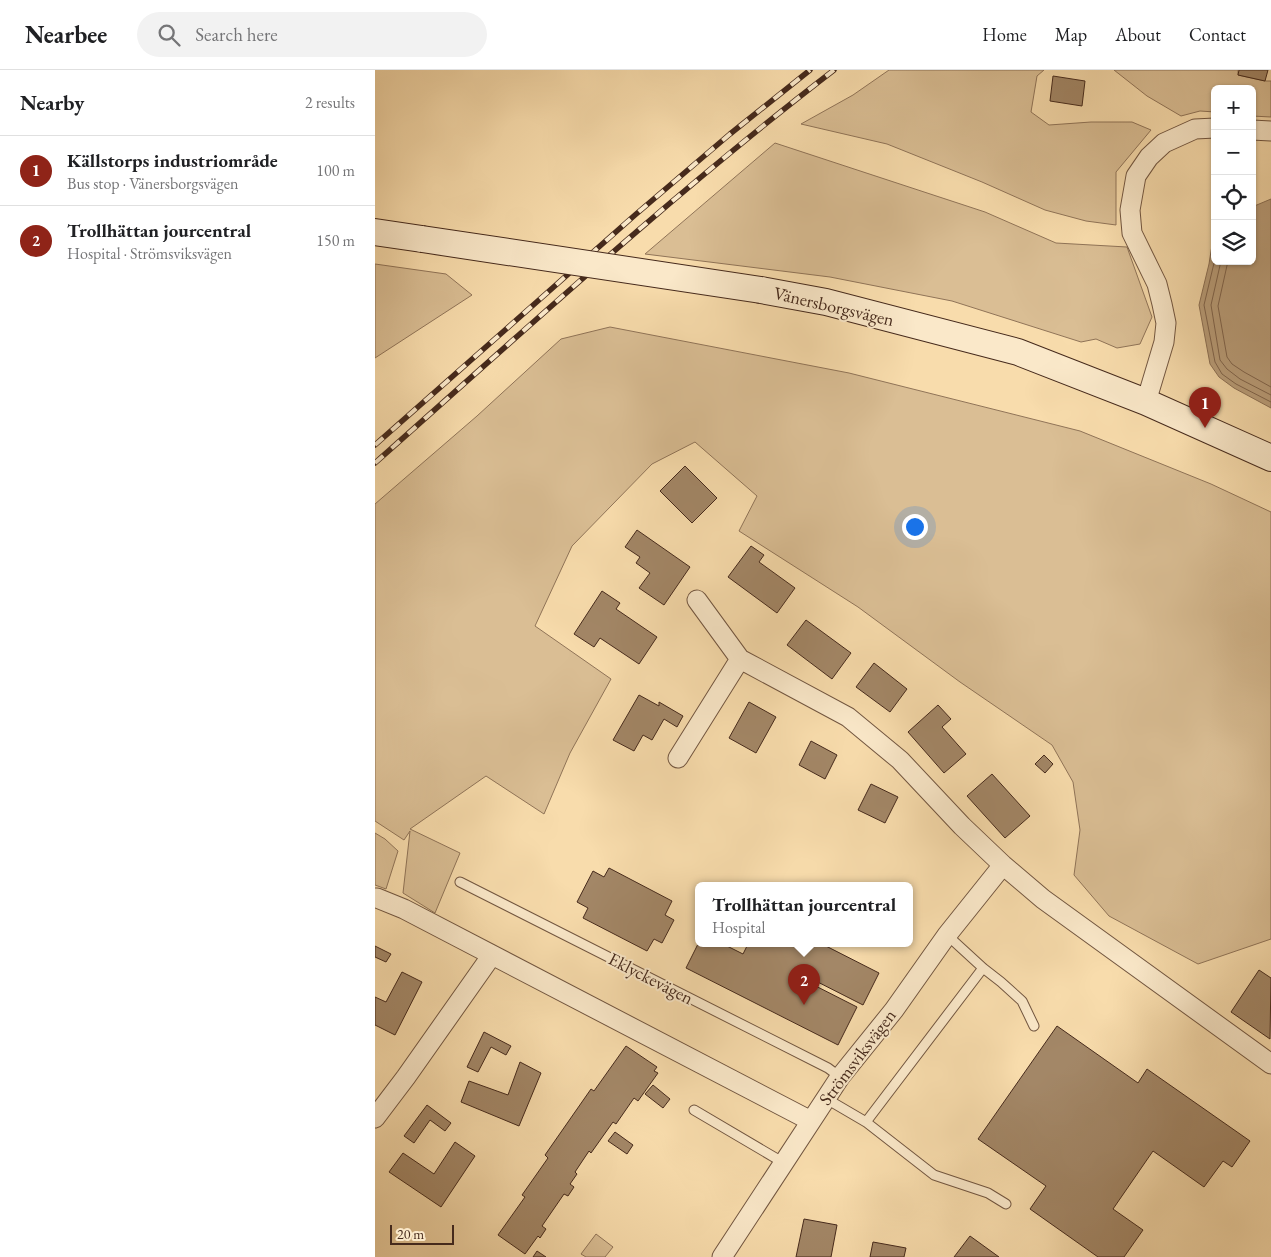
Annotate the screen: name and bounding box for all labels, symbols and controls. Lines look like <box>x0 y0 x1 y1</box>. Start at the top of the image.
search box <box>137 12 487 57</box>
text: Nearbee <box>25 19 107 50</box>
icon: search <box>155 21 183 49</box>
text: Search here <box>195 22 278 47</box>
text: Home <box>982 23 1027 46</box>
text: Map <box>1055 23 1087 46</box>
text: About <box>1115 23 1161 46</box>
text: Contact <box>1189 23 1246 46</box>
map controls <box>1211 85 1256 265</box>
button: + <box>1211 85 1256 130</box>
text: Nearby <box>20 89 84 116</box>
text: 2 results <box>305 92 355 113</box>
button: − <box>1211 130 1256 175</box>
text: Källstorps industriområde <box>67 148 278 173</box>
text: 1 <box>32 160 40 181</box>
text: 100 m <box>316 160 355 181</box>
text: Bus stop · Vänersborgsvägen <box>67 173 238 194</box>
button: locate <box>1211 175 1256 220</box>
text: Trollhättan jourcentral <box>67 218 251 243</box>
button: layers <box>1211 220 1256 265</box>
text: 2 <box>32 230 40 251</box>
text: 150 m <box>316 230 355 251</box>
text: Hospital · Strömsviksvägen <box>67 243 232 264</box>
street label: Vänersborgsvägen <box>772 281 897 331</box>
pin: 1 <box>1189 387 1221 428</box>
your location <box>902 514 928 540</box>
popup <box>695 882 913 947</box>
text: Trollhättan jourcentral <box>712 892 896 917</box>
text: Hospital <box>712 917 765 938</box>
street label: Eklyckevägen <box>605 947 698 1009</box>
pin: 2 <box>788 964 820 1005</box>
street label: Strömsviksvägen <box>813 1004 901 1110</box>
scale bar <box>390 1222 454 1245</box>
text: 20 m <box>397 1225 424 1243</box>

